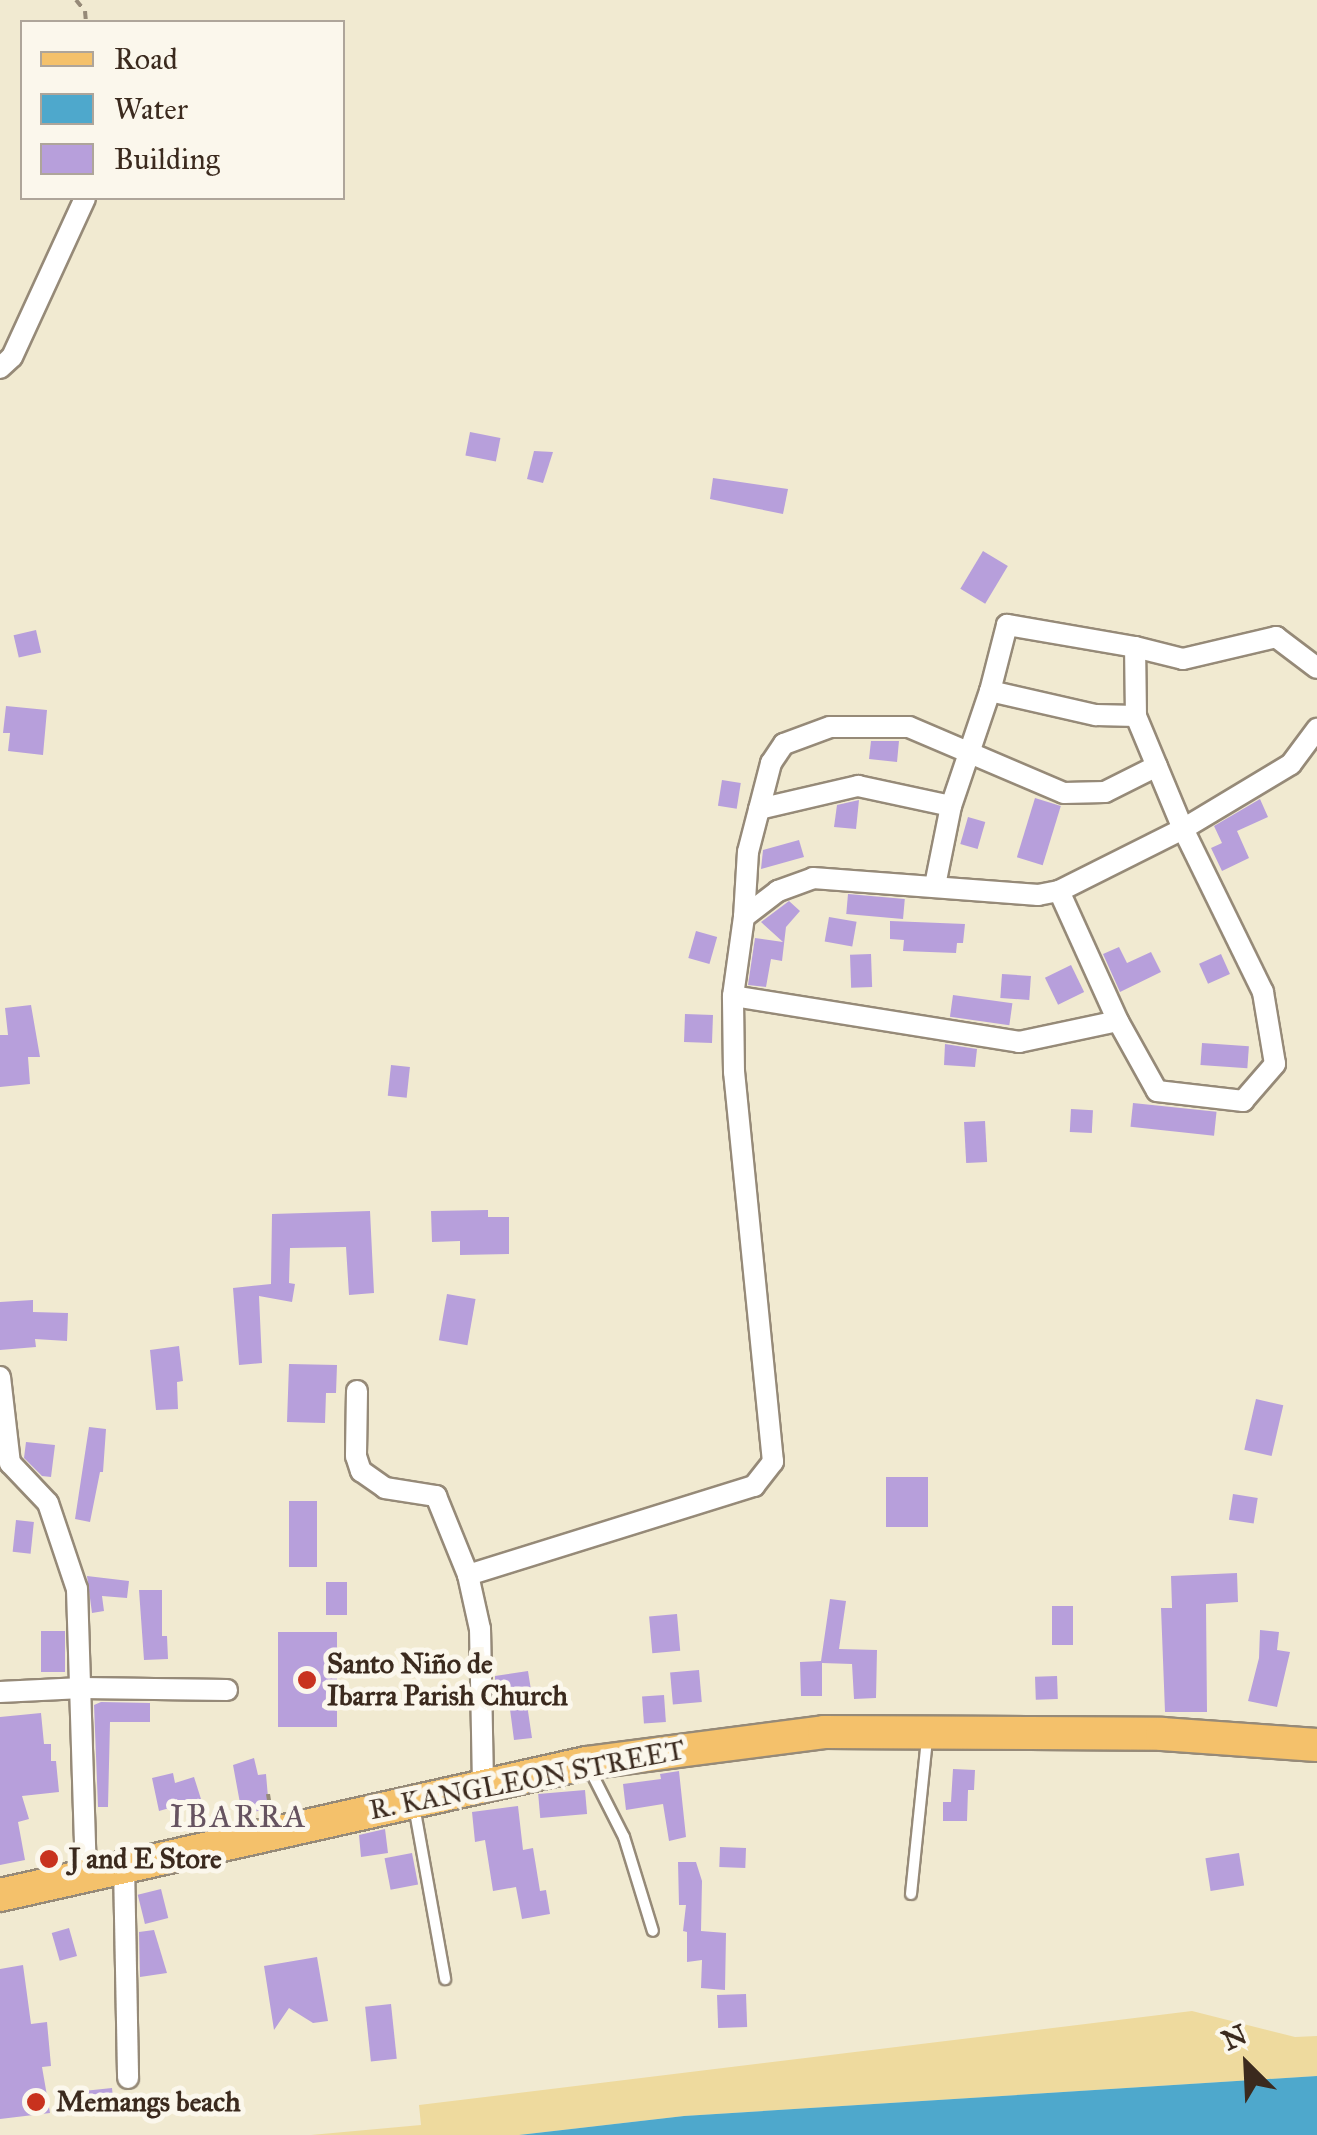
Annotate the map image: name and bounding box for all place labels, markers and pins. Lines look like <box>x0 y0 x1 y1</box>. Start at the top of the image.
place label: Santo Niño de Ibarra Parish Church <box>327 1647 568 1713</box>
marker: Santo Niño de Ibarra Parish Church <box>296 1669 318 1691</box>
place label: J and E Store <box>69 1842 222 1876</box>
marker: J and E Store <box>38 1848 60 1870</box>
place label: Memangs beach <box>56 2085 241 2119</box>
marker: Memangs beach <box>25 2091 47 2113</box>

